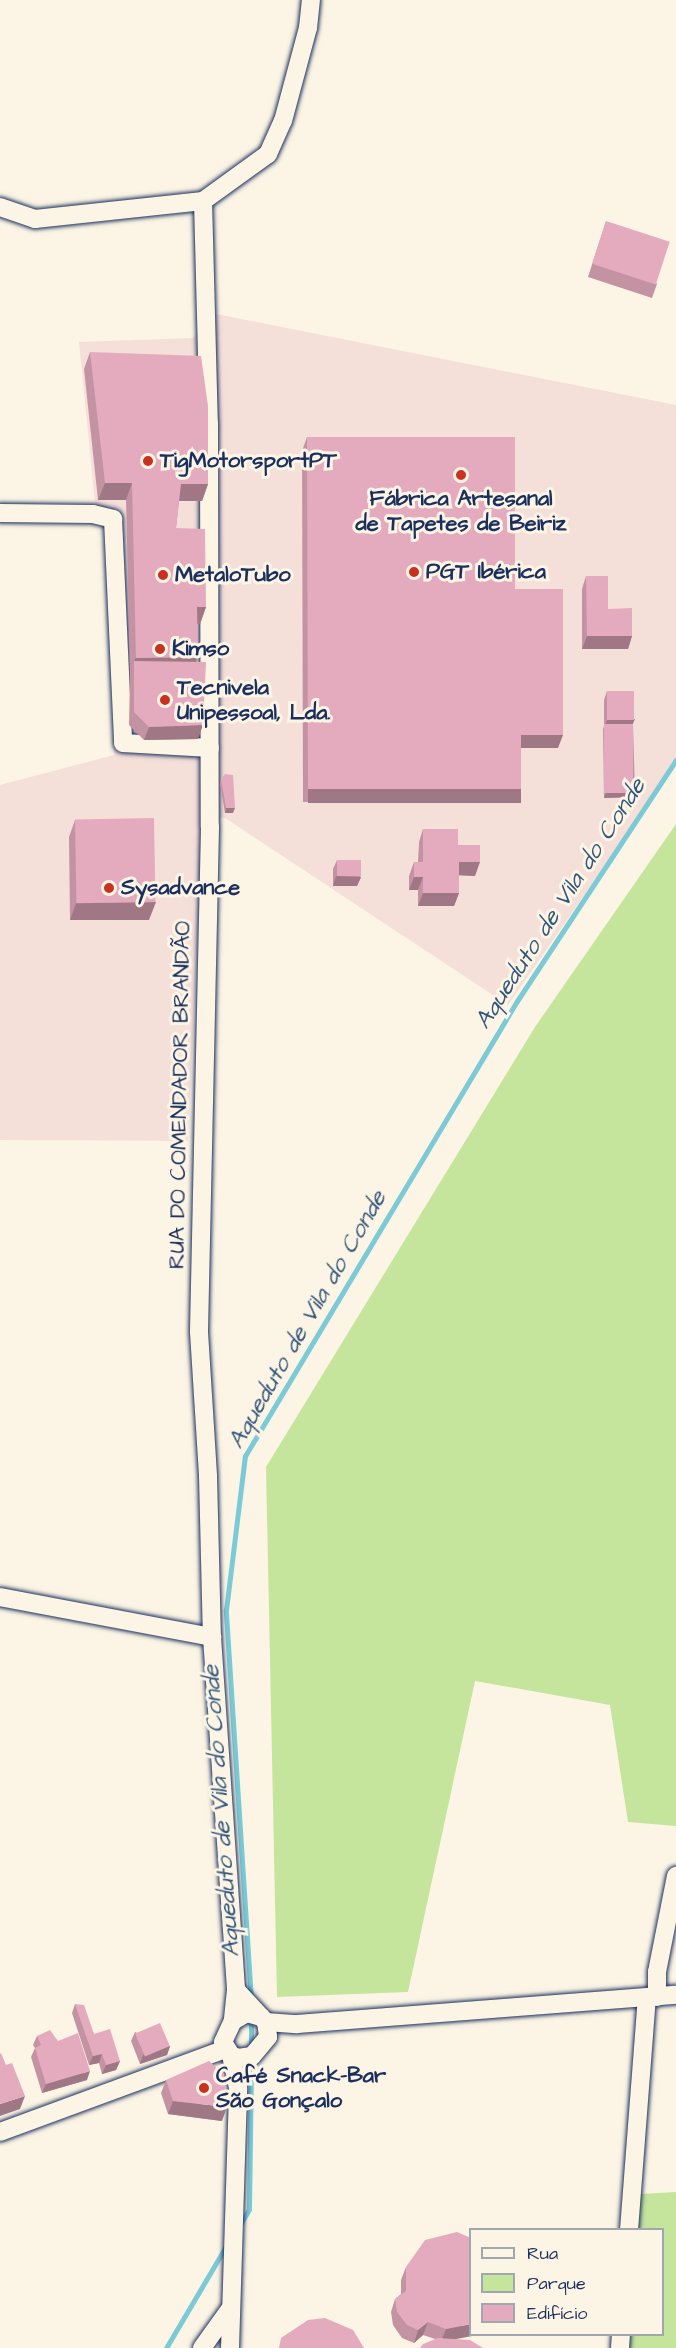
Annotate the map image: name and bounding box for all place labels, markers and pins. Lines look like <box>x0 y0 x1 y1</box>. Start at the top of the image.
place label: TigMotorsportPT <box>160 448 337 474</box>
marker: TigMotorsportPT <box>141 454 155 468</box>
marker: Fábrica Artesanal de Tapetes de Beiriz <box>454 468 468 482</box>
place label: Fábrica Artesanal de Tapetes de Beiriz <box>356 485 566 536</box>
place label: PGT Ibérica <box>426 559 546 585</box>
place label: MetaloTubo <box>175 562 291 588</box>
marker: PGT Ibérica <box>407 565 421 579</box>
marker: MetaloTubo <box>156 568 170 582</box>
place label: Kimso <box>172 636 229 662</box>
marker: Kimso <box>153 642 167 656</box>
place label: Tecnivela Unipessoal, Lda. <box>177 674 330 726</box>
marker: Tecnivela Unipessoal, Lda. <box>158 693 172 707</box>
place label: Sysadvance <box>121 875 240 901</box>
marker: Sysadvance <box>102 881 116 895</box>
place label: Café Snack-Bar São Gonçalo <box>216 2062 386 2114</box>
marker: Café Snack-Bar São Gonçalo <box>197 2081 211 2095</box>

